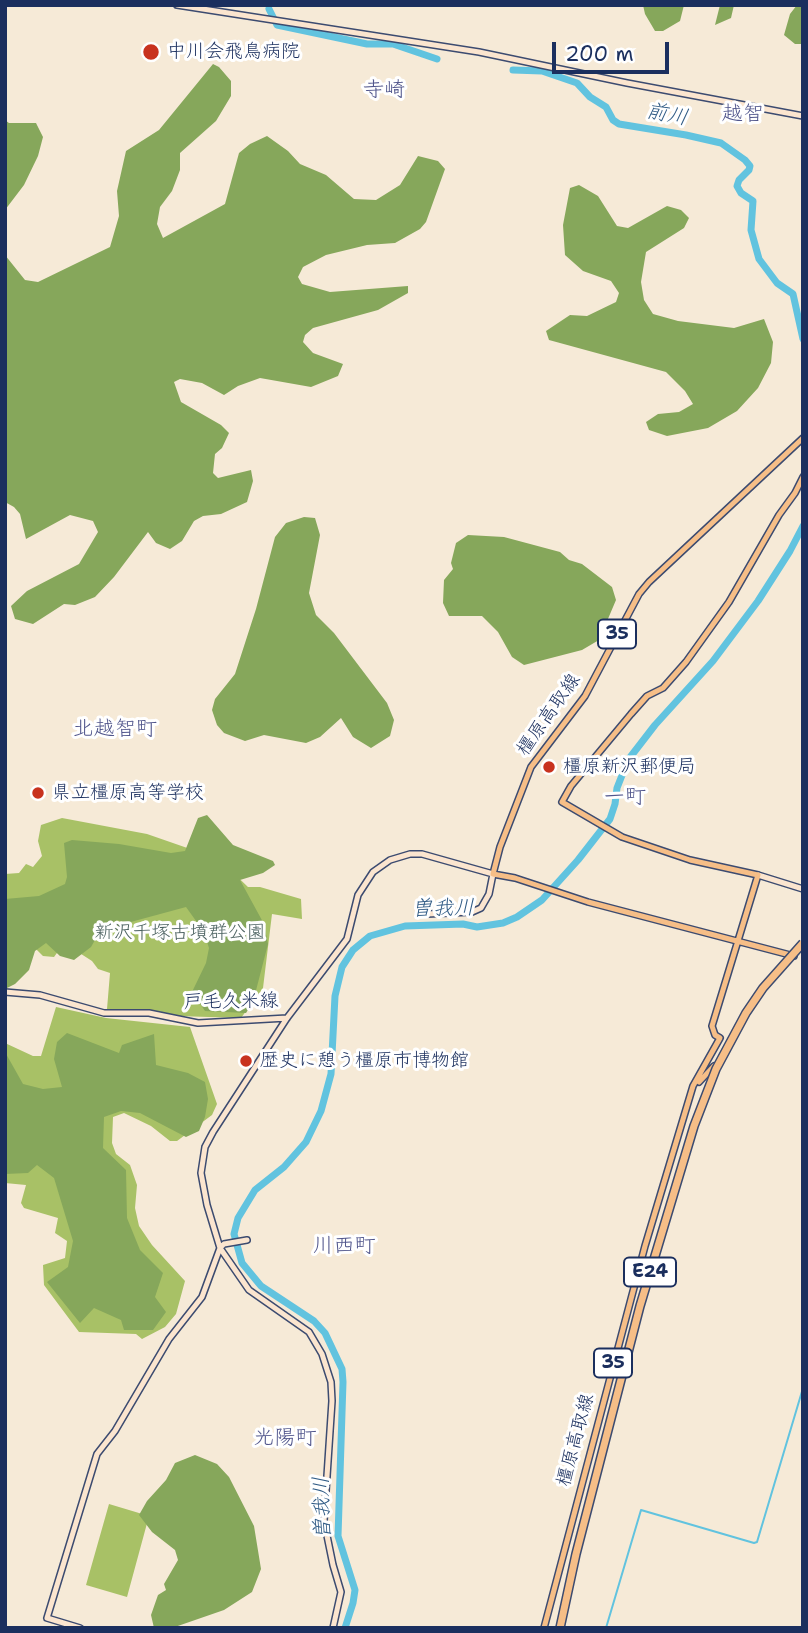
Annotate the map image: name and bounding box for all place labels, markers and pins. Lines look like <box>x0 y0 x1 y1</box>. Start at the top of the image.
place label: 中川会飛鳥病院 <box>167 41 300 63</box>
marker: 中川会飛鳥病院 <box>141 42 161 62</box>
place label: 橿原新沢郵便局 <box>563 756 696 778</box>
marker: 橿原新沢郵便局 <box>541 759 557 775</box>
place label: 県立橿原高等学校 <box>52 782 204 804</box>
marker: 県立橿原高等学校 <box>30 785 46 801</box>
place label: 歴史に憩う橿原市博物館 <box>260 1050 469 1072</box>
marker: 歴史に憩う橿原市博物館 <box>238 1053 254 1069</box>

